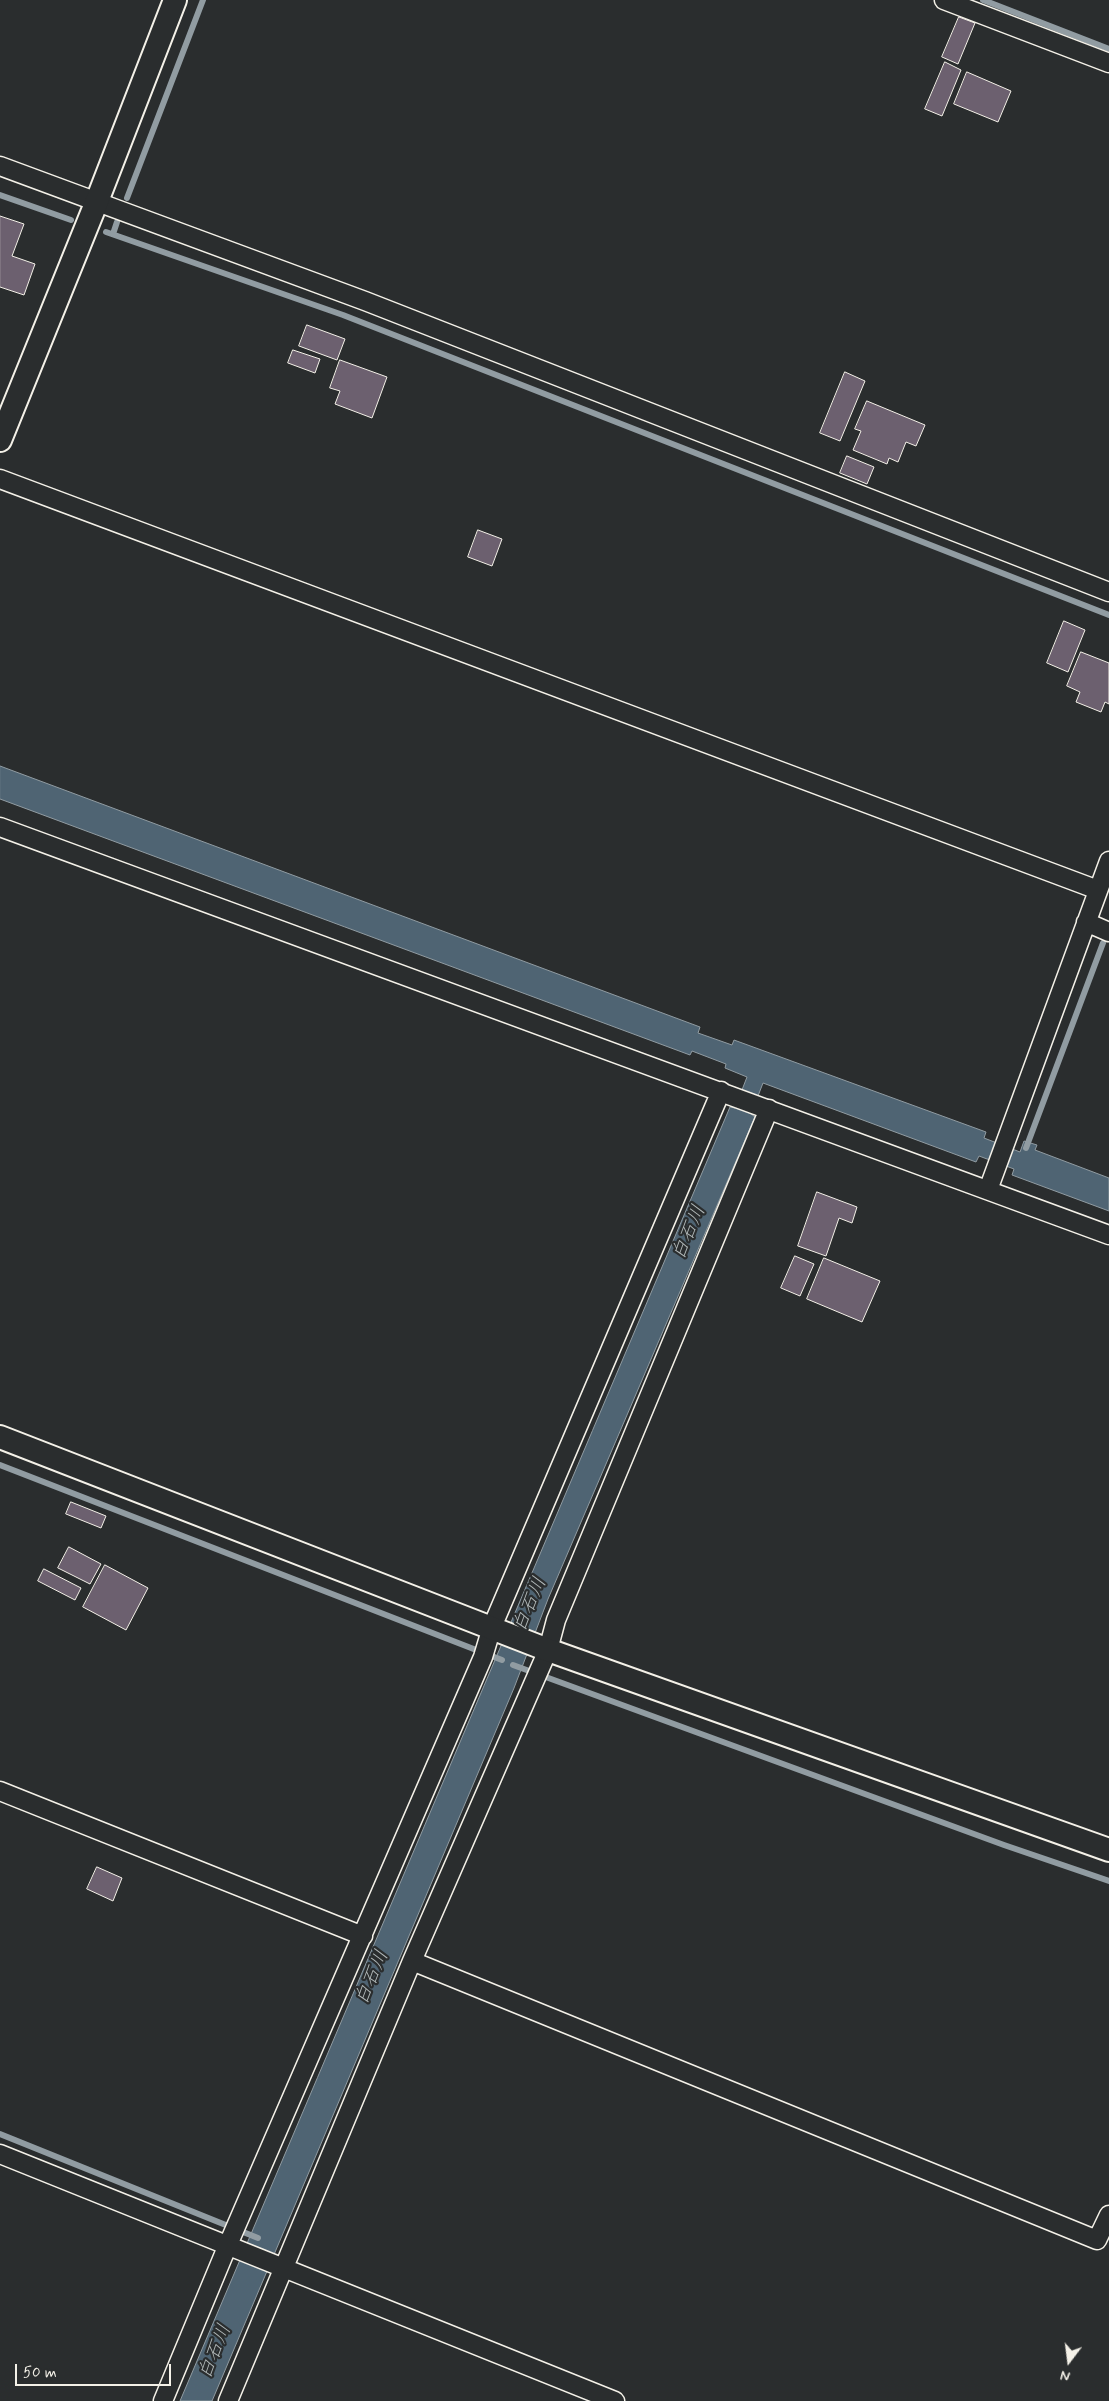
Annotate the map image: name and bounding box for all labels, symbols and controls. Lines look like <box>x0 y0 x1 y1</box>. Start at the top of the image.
water label: 白石川 <box>668 1202 712 1264</box>
water label: 白石川 <box>509 1574 553 1636</box>
water label: 白石川 <box>351 1947 395 2009</box>
water label: 白石川 <box>195 2321 237 2383</box>
north arrow <box>1044 2336 1094 2386</box>
scale bar <box>18 2354 174 2386</box>
text: 50 m <box>23 2363 57 2383</box>
text: N <box>1058 2366 1072 2385</box>

